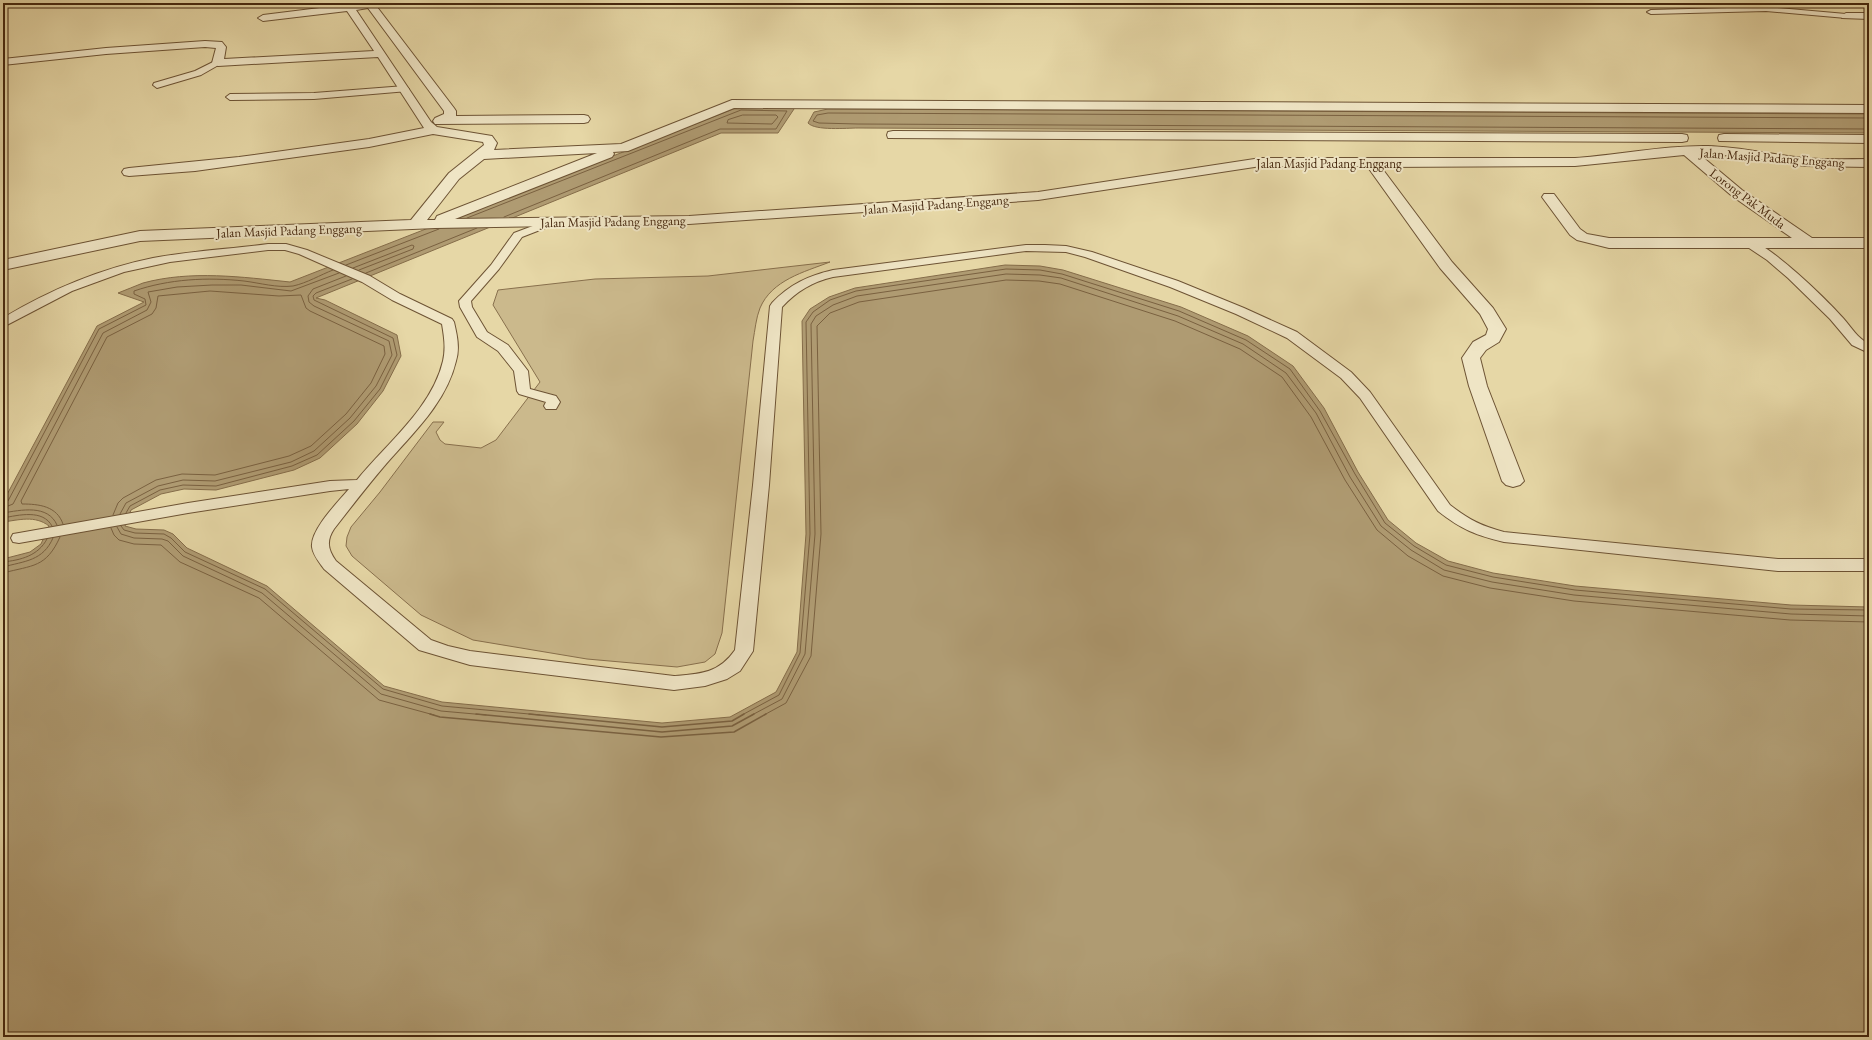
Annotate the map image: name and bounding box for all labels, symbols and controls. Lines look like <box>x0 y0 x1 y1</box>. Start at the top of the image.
street label: Jalan Masjid Padang Enggang <box>1698 144 1845 171</box>
street label: Jalan Masjid Padang Enggang <box>1255 155 1402 172</box>
street label: Lorong Pak Muda <box>1706 164 1790 233</box>
street label: Jalan Masjid Padang Enggang <box>862 191 1009 218</box>
street label: Jalan Masjid Padang Enggang <box>539 212 686 231</box>
street label: Jalan Masjid Padang Enggang <box>215 219 362 242</box>

